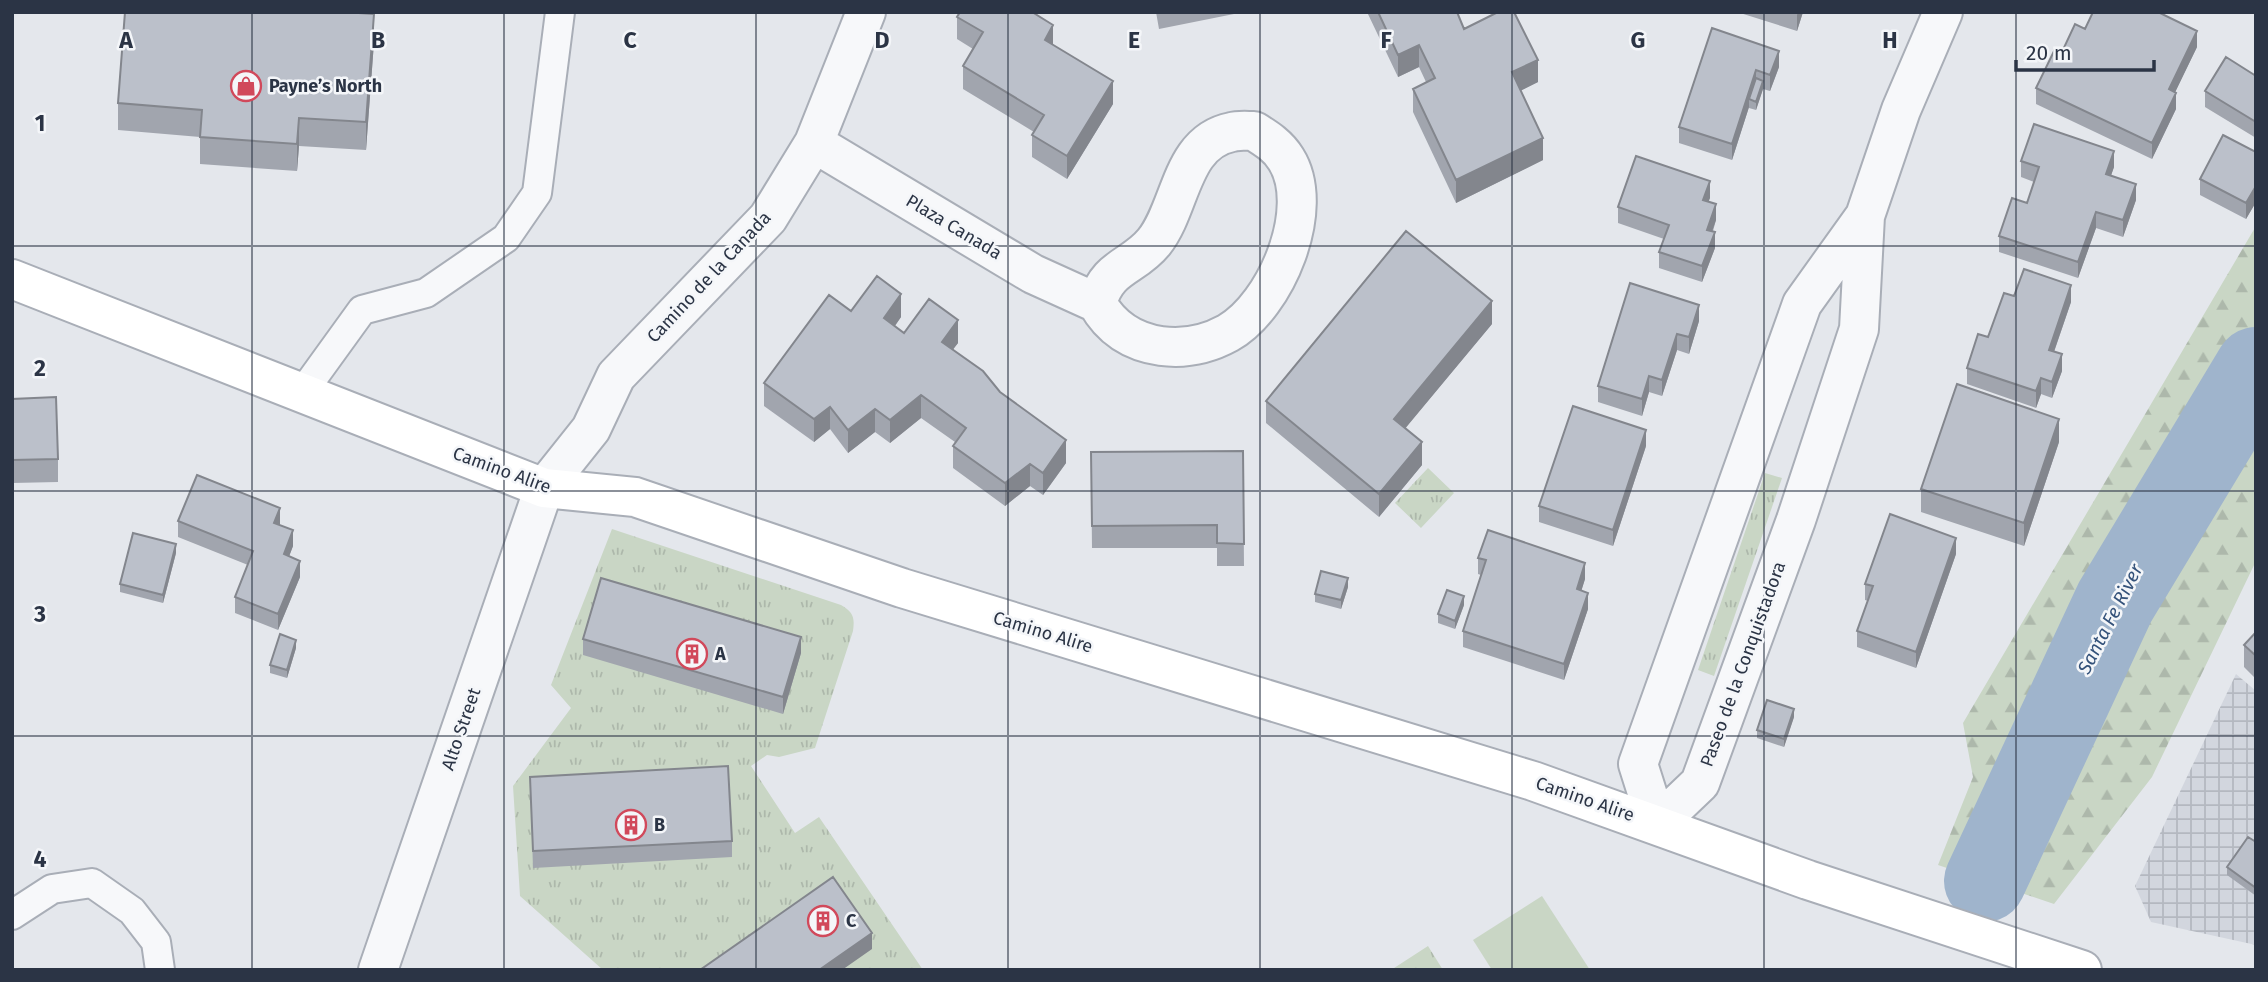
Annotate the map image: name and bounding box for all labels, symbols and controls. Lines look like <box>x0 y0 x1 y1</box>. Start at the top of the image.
text: A <box>118 26 133 54</box>
text: B <box>371 26 385 54</box>
text: C <box>623 26 637 54</box>
text: D <box>875 26 890 54</box>
text: E <box>1128 26 1140 54</box>
text: F <box>1380 26 1392 54</box>
text: G <box>1631 26 1645 54</box>
text: H <box>1882 26 1898 54</box>
scale bar <box>2016 28 2154 72</box>
text: 20 m <box>2026 40 2072 66</box>
shop icon: Payne’s North <box>229 69 263 103</box>
place label: Payne’s North <box>269 75 382 97</box>
text: 1 <box>35 109 45 137</box>
street label: Plaza Canada <box>902 190 1006 264</box>
street label: Camino de la Canada <box>642 207 776 347</box>
text: 2 <box>34 354 46 382</box>
street label: Camino Alire <box>450 442 554 498</box>
street label: Paseo de la Conquistadora <box>1696 558 1790 770</box>
water label: Santa Fe River <box>2072 559 2148 679</box>
text: 3 <box>33 600 46 628</box>
street label: Camino Alire <box>991 606 1095 658</box>
building icon: A <box>675 637 709 671</box>
place label: A <box>714 643 726 665</box>
street label: Alto Street <box>437 684 486 773</box>
street label: Camino Alire <box>1533 772 1637 826</box>
building icon: B <box>614 808 648 842</box>
place label: B <box>654 814 665 836</box>
text: 4 <box>34 845 47 873</box>
building icon: C <box>806 904 840 938</box>
place label: C <box>846 910 857 932</box>

